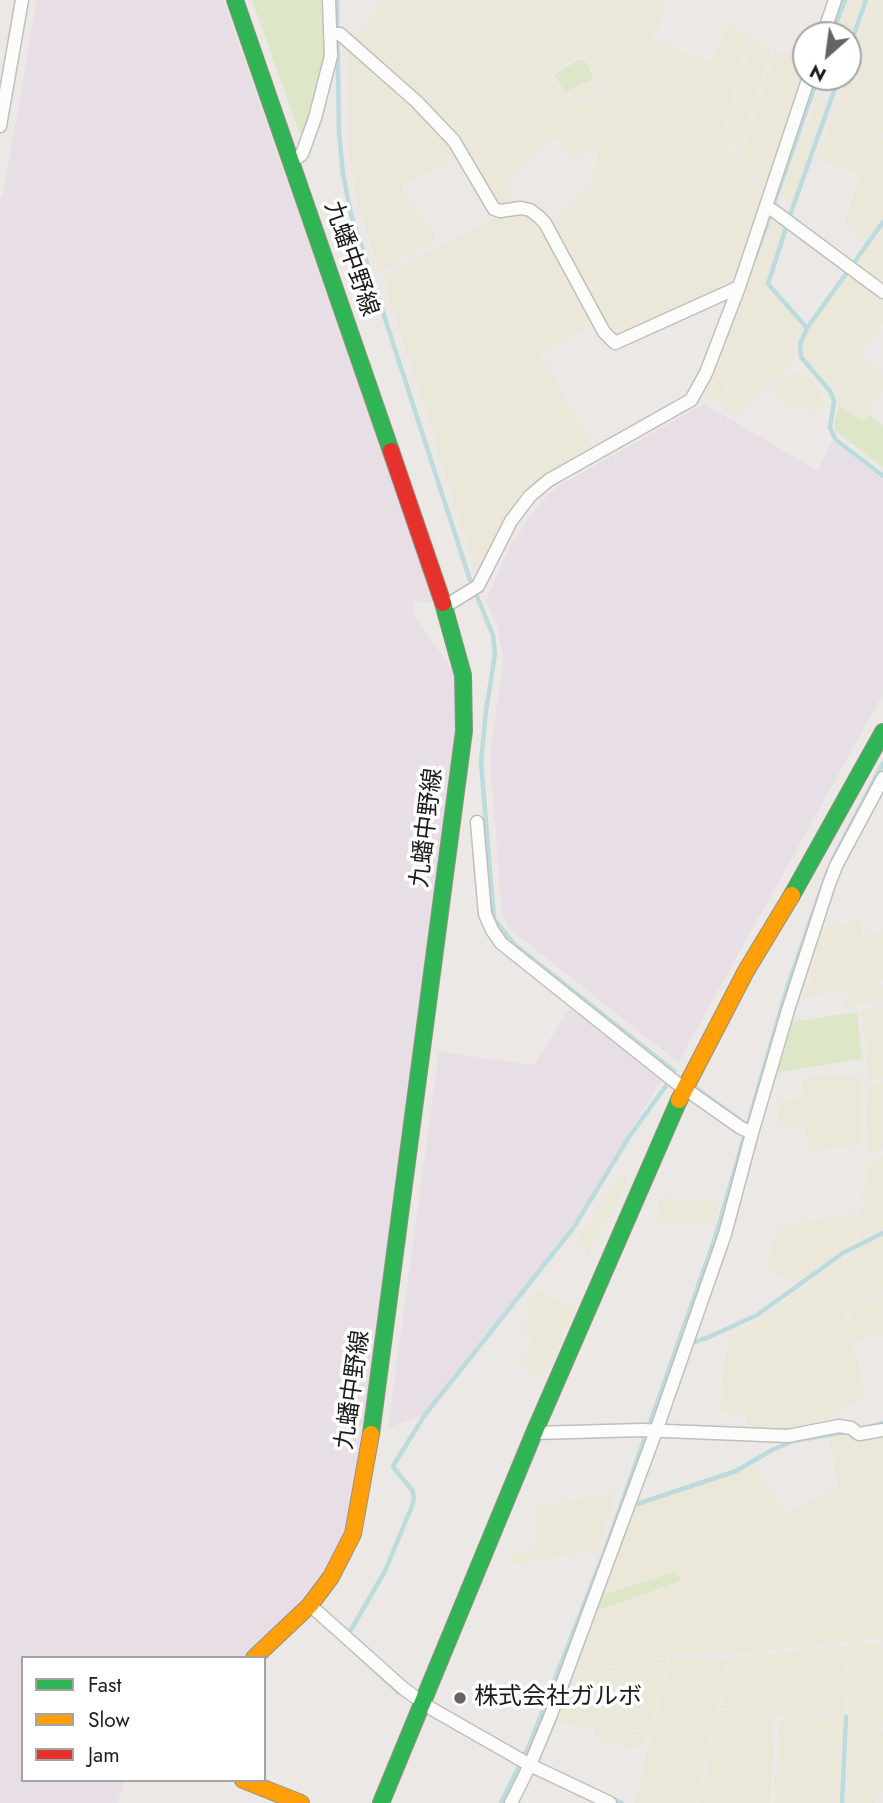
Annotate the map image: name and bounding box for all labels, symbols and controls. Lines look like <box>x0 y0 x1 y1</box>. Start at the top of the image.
north arrow <box>792 21 862 91</box>
text: N <box>805 58 831 89</box>
street label: 九蟠中野線 <box>317 198 383 320</box>
street label: 九蟠中野線 <box>406 767 450 889</box>
street label: 九蟠中野線 <box>331 1329 377 1451</box>
legend <box>21 1656 266 1782</box>
text: Fast <box>88 1670 121 1700</box>
place label: 株式会社ガルボ <box>474 1684 642 1712</box>
marker: 株式会社ガルボ <box>452 1690 468 1706</box>
text: Slow <box>88 1705 130 1735</box>
text: Jam <box>88 1740 120 1770</box>

